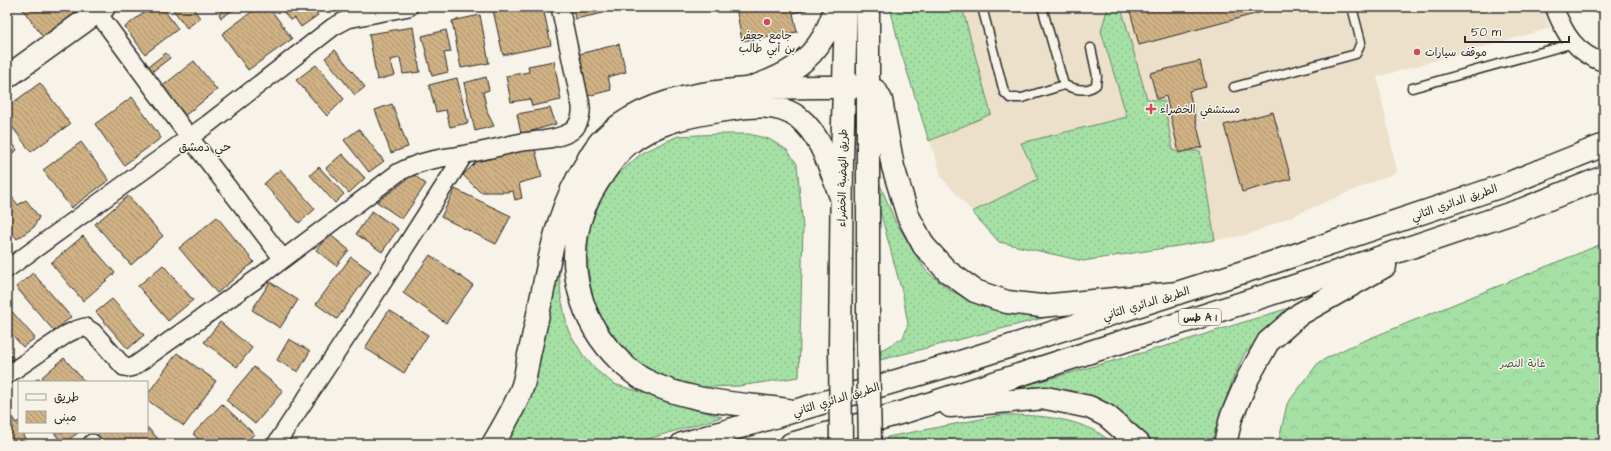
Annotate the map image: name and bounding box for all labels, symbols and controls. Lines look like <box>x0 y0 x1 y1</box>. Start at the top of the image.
marker: جامع جعفر بن أبي طالب <box>762 17 772 27</box>
scale bar <box>1465 18 1569 44</box>
text: 50 m <box>1471 24 1502 41</box>
place label: جامع جعفر بن أبي طالب <box>739 28 795 59</box>
place label: موقف سيارات <box>1425 45 1487 60</box>
marker: موقف سيارات <box>1412 47 1422 57</box>
place label: مستشفي الخضراء <box>1160 102 1240 120</box>
marker: مستشفي الخضراء <box>1145 103 1157 115</box>
street label: طريق الهضبة الخضراء <box>834 129 851 227</box>
district label: حي دمشق <box>179 139 231 158</box>
street label: الطريق الدائري الثاني <box>1409 181 1500 227</box>
street label: الطريق الدائري الثاني <box>1101 283 1192 327</box>
road number: طس A 1 <box>1179 309 1221 325</box>
park label: غابة النصر <box>1499 356 1546 371</box>
street label: الطريق الدائري الثاني <box>791 379 882 423</box>
legend <box>18 381 148 433</box>
text: طريق <box>54 389 79 406</box>
text: مبنى <box>54 409 77 426</box>

